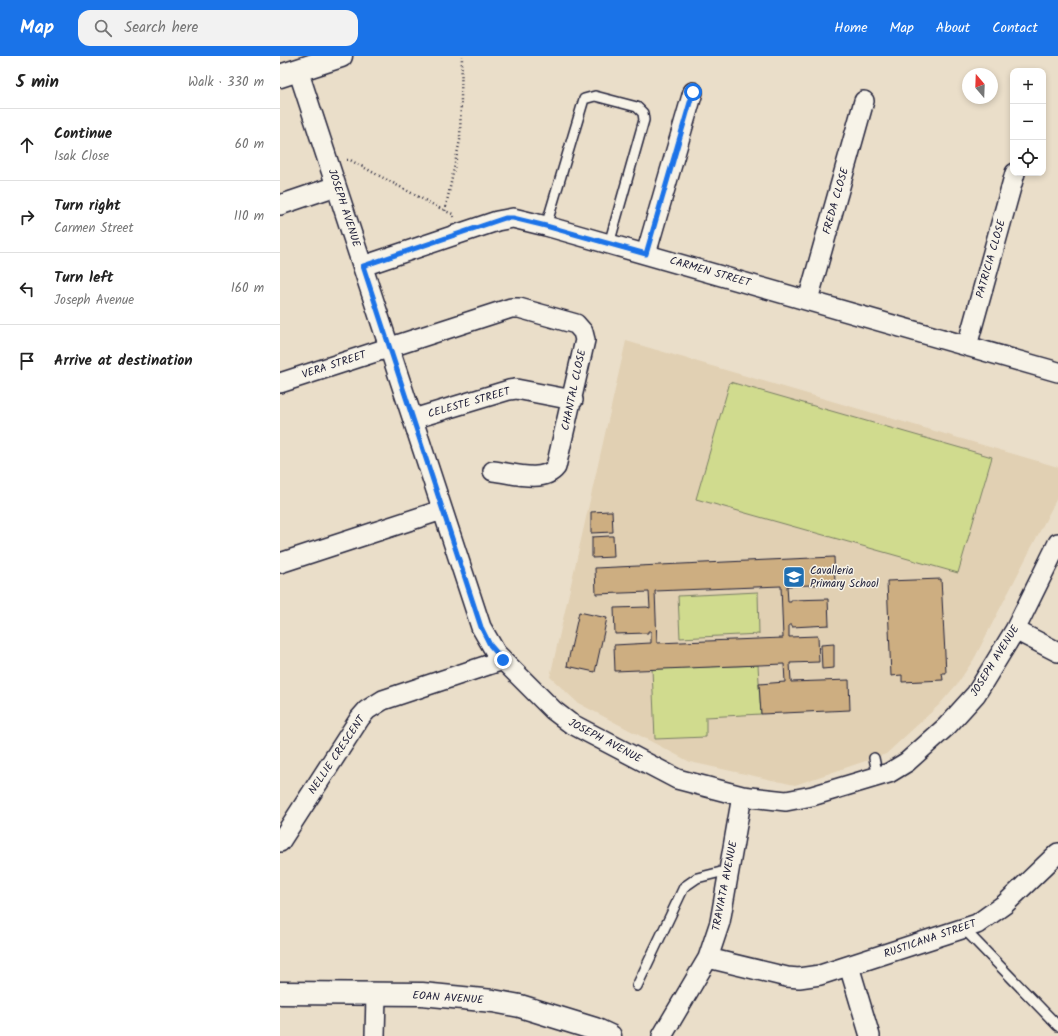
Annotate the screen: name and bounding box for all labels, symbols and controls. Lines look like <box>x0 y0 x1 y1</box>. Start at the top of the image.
search box <box>78 10 358 46</box>
text: Map <box>20 13 54 43</box>
text: Search here <box>124 16 198 40</box>
icon: search <box>92 17 114 39</box>
text: Home <box>834 17 868 39</box>
text: Map <box>890 17 914 39</box>
text: About <box>936 17 970 39</box>
text: Contact <box>992 17 1038 39</box>
north arrow <box>962 68 998 104</box>
map controls <box>1010 68 1046 176</box>
button: + <box>1010 68 1046 104</box>
text: 5 min <box>16 69 59 96</box>
text: Walk · 330 m <box>188 72 264 93</box>
route start <box>684 83 702 101</box>
button: − <box>1010 104 1046 140</box>
text: Continue <box>54 122 112 146</box>
icon: ahead <box>16 134 38 156</box>
text: 60 m <box>235 134 264 155</box>
button: locate <box>1010 140 1046 176</box>
text: Isak Close <box>54 146 109 167</box>
street label: FREDA CLOSE <box>818 165 854 236</box>
street label: JOSEPH AVENUE <box>323 167 365 250</box>
text: Turn right <box>54 194 121 218</box>
icon: right <box>16 206 38 228</box>
text: 110 m <box>234 206 264 227</box>
street label: PATRICIA CLOSE <box>971 217 1011 300</box>
text: Carmen Street <box>54 218 134 239</box>
street label: CARMEN STREET <box>667 252 754 292</box>
text: Turn left <box>54 266 114 290</box>
icon: left <box>16 278 38 300</box>
text: 160 m <box>231 278 264 299</box>
text: Joseph Avenue <box>54 290 134 311</box>
street label: VERA STREET <box>299 346 370 384</box>
street label: CHANTAL CLOSE <box>557 347 592 432</box>
text: Arrive at destination <box>54 349 193 373</box>
icon: arrive <box>16 350 38 372</box>
street label: CELESTE STREET <box>426 382 513 423</box>
place label: Cavalleria Primary School <box>810 562 879 593</box>
school or university icon: Cavalleria Primary School <box>781 564 807 590</box>
street label: JOSEPH AVENUE <box>966 621 1024 700</box>
route end <box>494 651 512 669</box>
street label: NELLIE CRESCENT <box>304 711 371 798</box>
street label: JOSEPH AVENUE <box>565 714 646 768</box>
street label: TRAVIATA AVENUE <box>707 839 743 933</box>
street label: RUSTICANA STREET <box>881 914 980 963</box>
street label: EOAN AVENUE <box>412 987 485 1009</box>

